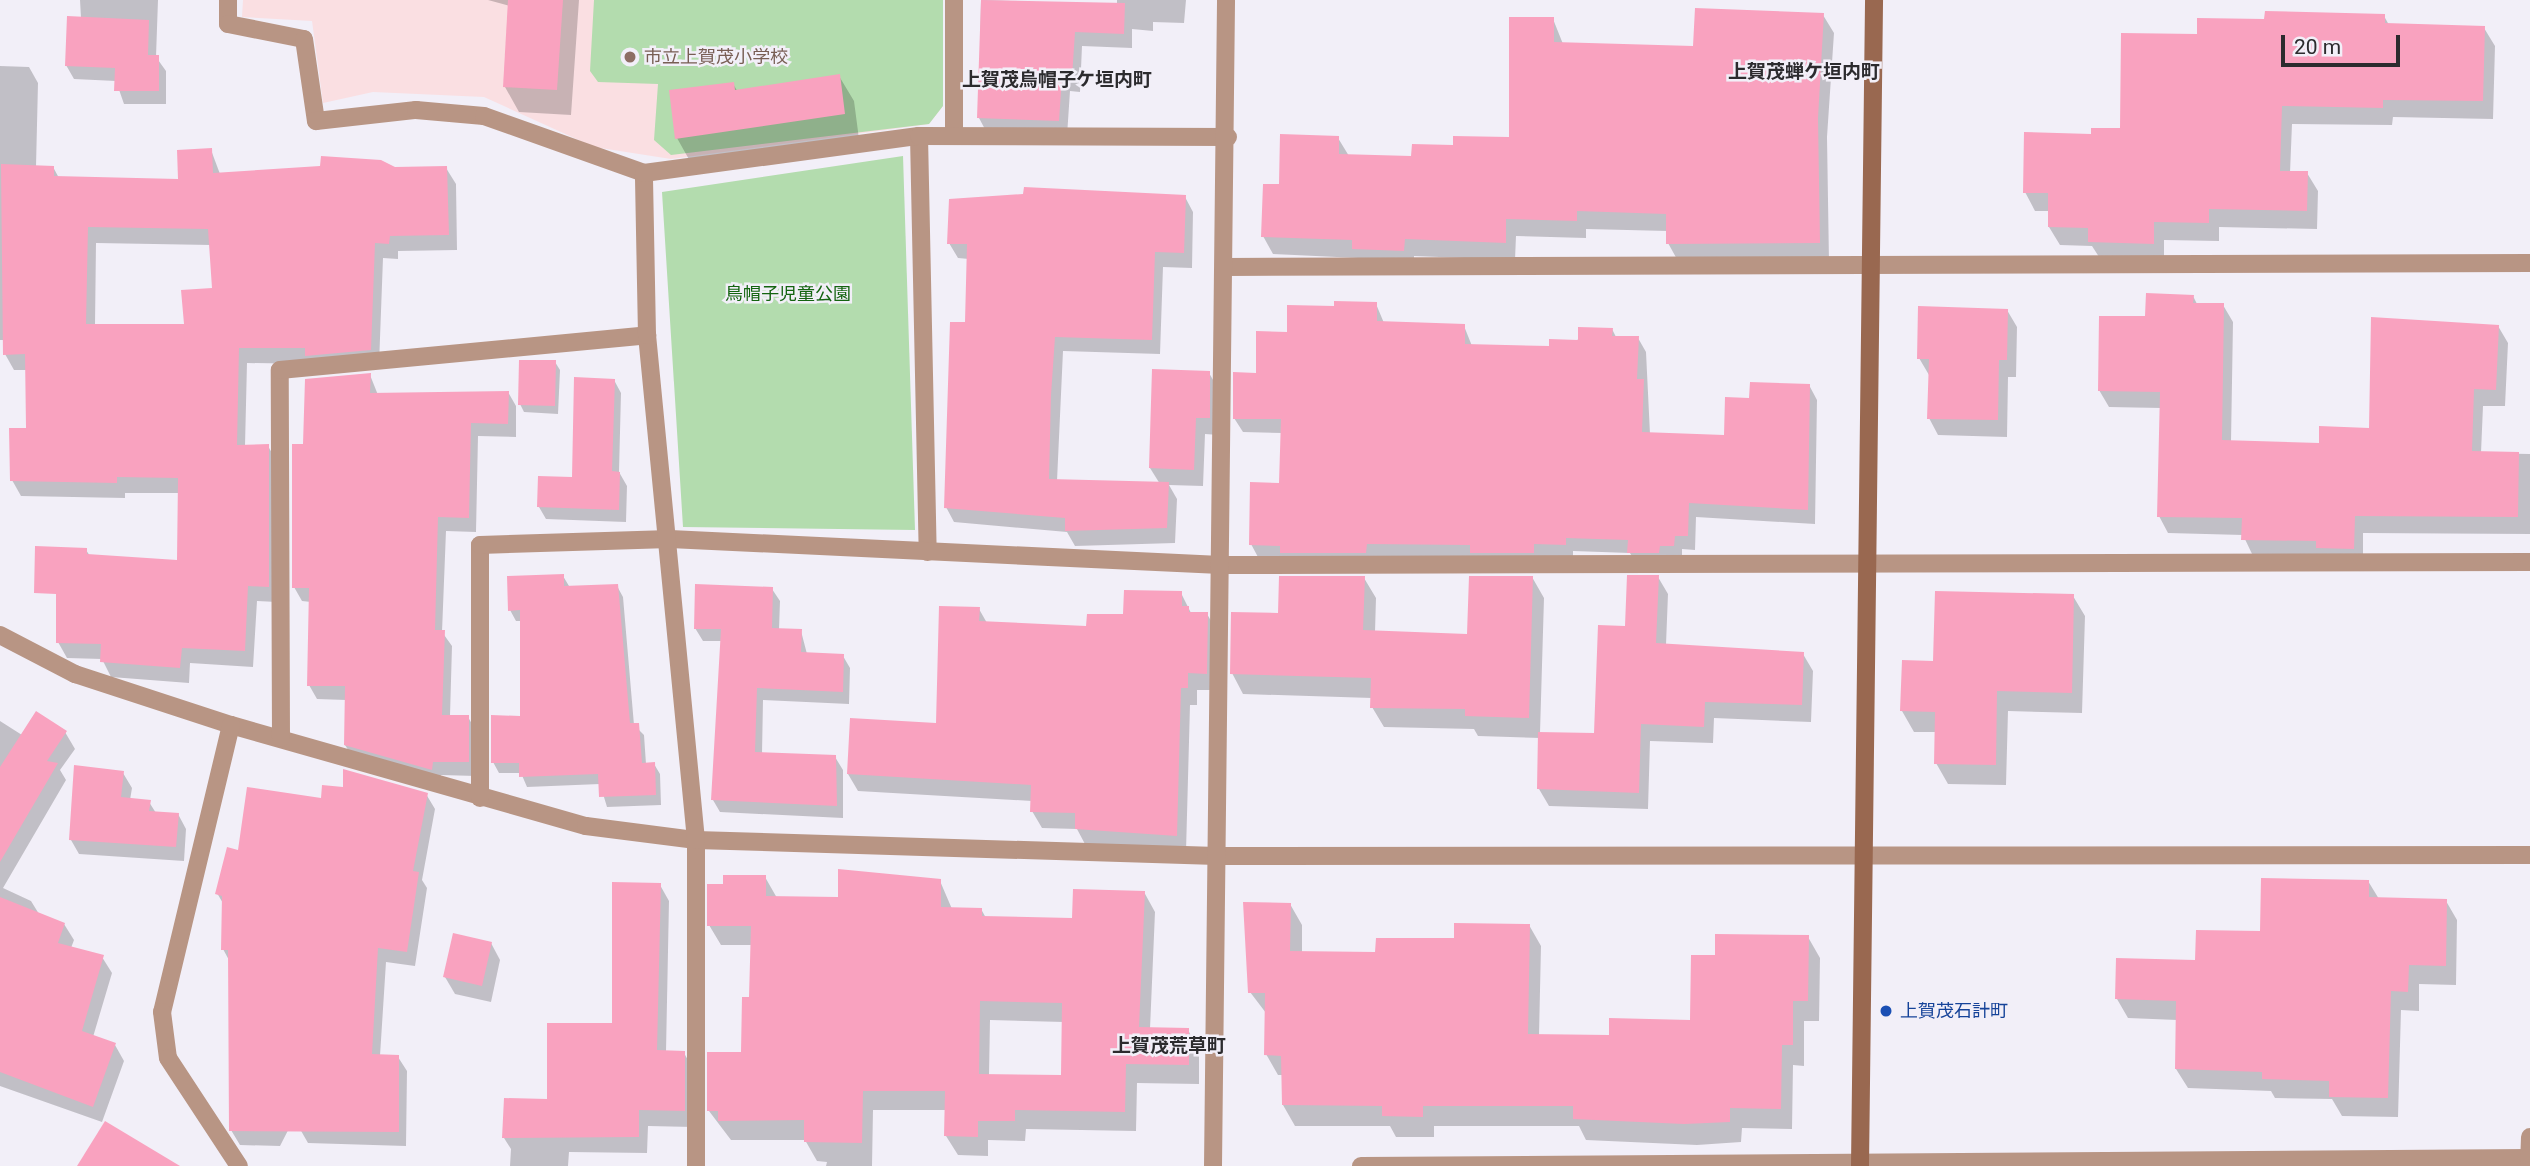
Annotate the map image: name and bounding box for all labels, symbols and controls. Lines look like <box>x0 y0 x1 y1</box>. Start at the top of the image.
scale bar <box>2285 21 2404 65</box>
text: 20 m <box>2294 35 2341 59</box>
place label: 市立上賀茂小学校 <box>644 46 788 68</box>
marker: 市立上賀茂小学校 <box>622 49 638 65</box>
district label: 上賀茂蝉ケ垣内町 <box>1728 61 1880 83</box>
district label: 上賀茂烏帽子ケ垣内町 <box>962 69 1152 91</box>
park label: 鳥帽子児童公園 <box>725 283 851 305</box>
place label: 上賀茂石計町 <box>1900 1000 2008 1022</box>
marker: 上賀茂石計町 <box>1878 1003 1894 1019</box>
district label: 上賀茂荒草町 <box>1112 1035 1226 1057</box>

